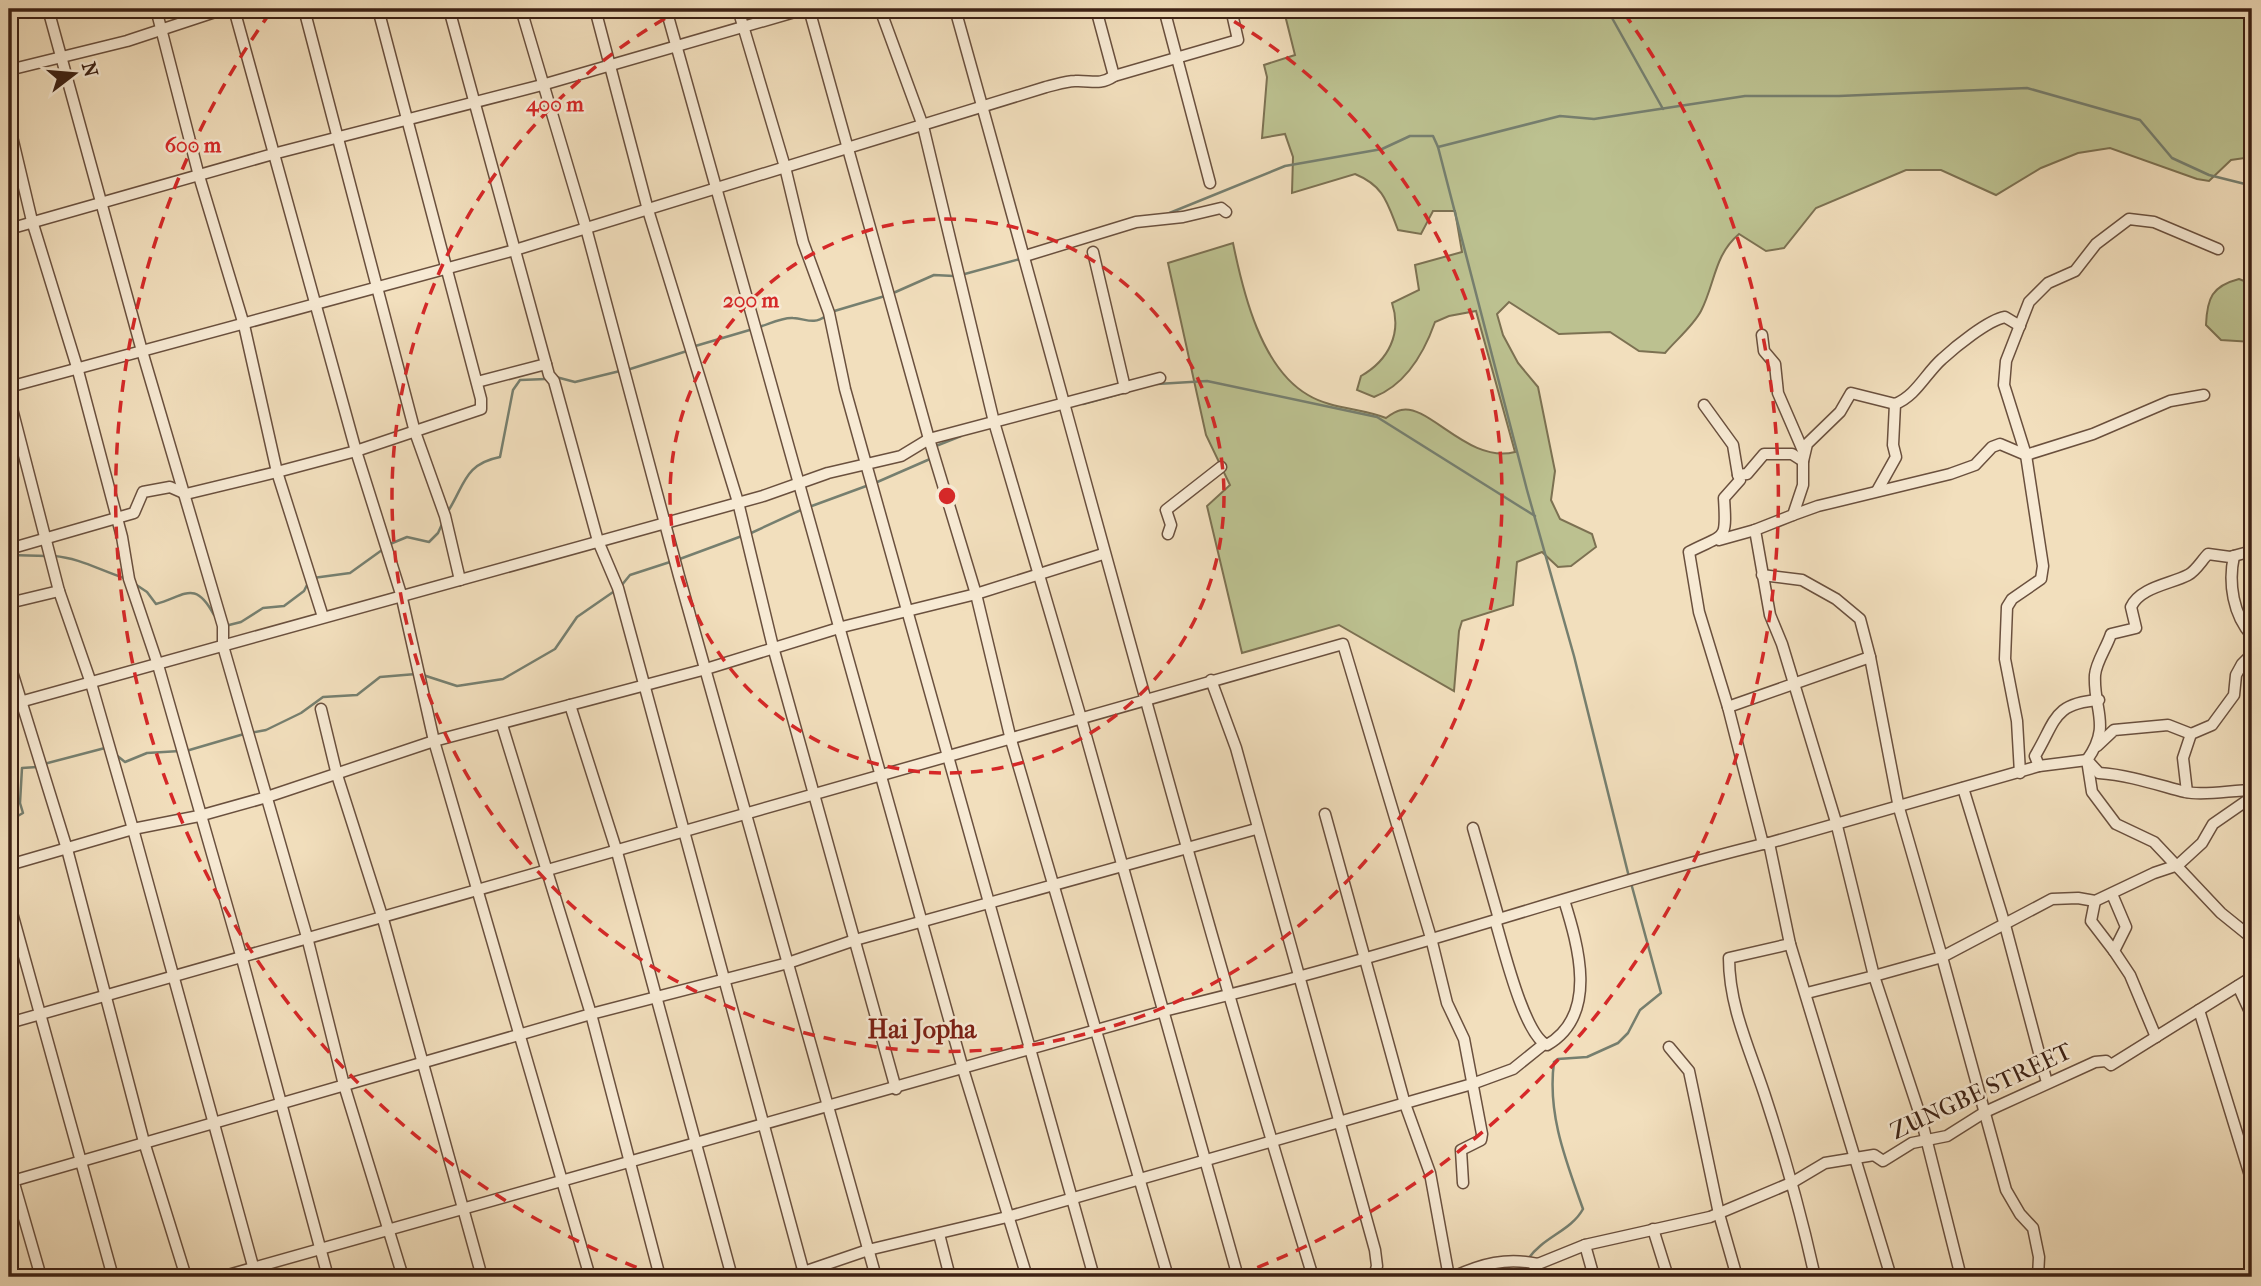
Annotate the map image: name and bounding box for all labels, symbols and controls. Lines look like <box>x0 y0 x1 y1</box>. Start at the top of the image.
north arrow <box>38 38 108 108</box>
text: N <box>77 60 102 80</box>
text: 400 m <box>525 92 584 117</box>
text: 600 m <box>165 133 222 157</box>
text: 200 m <box>723 288 780 312</box>
centre of rings <box>935 484 959 508</box>
district label: Hai Jopha <box>868 1014 977 1045</box>
street label: ZUNGBE STREET <box>1886 1036 2077 1145</box>

